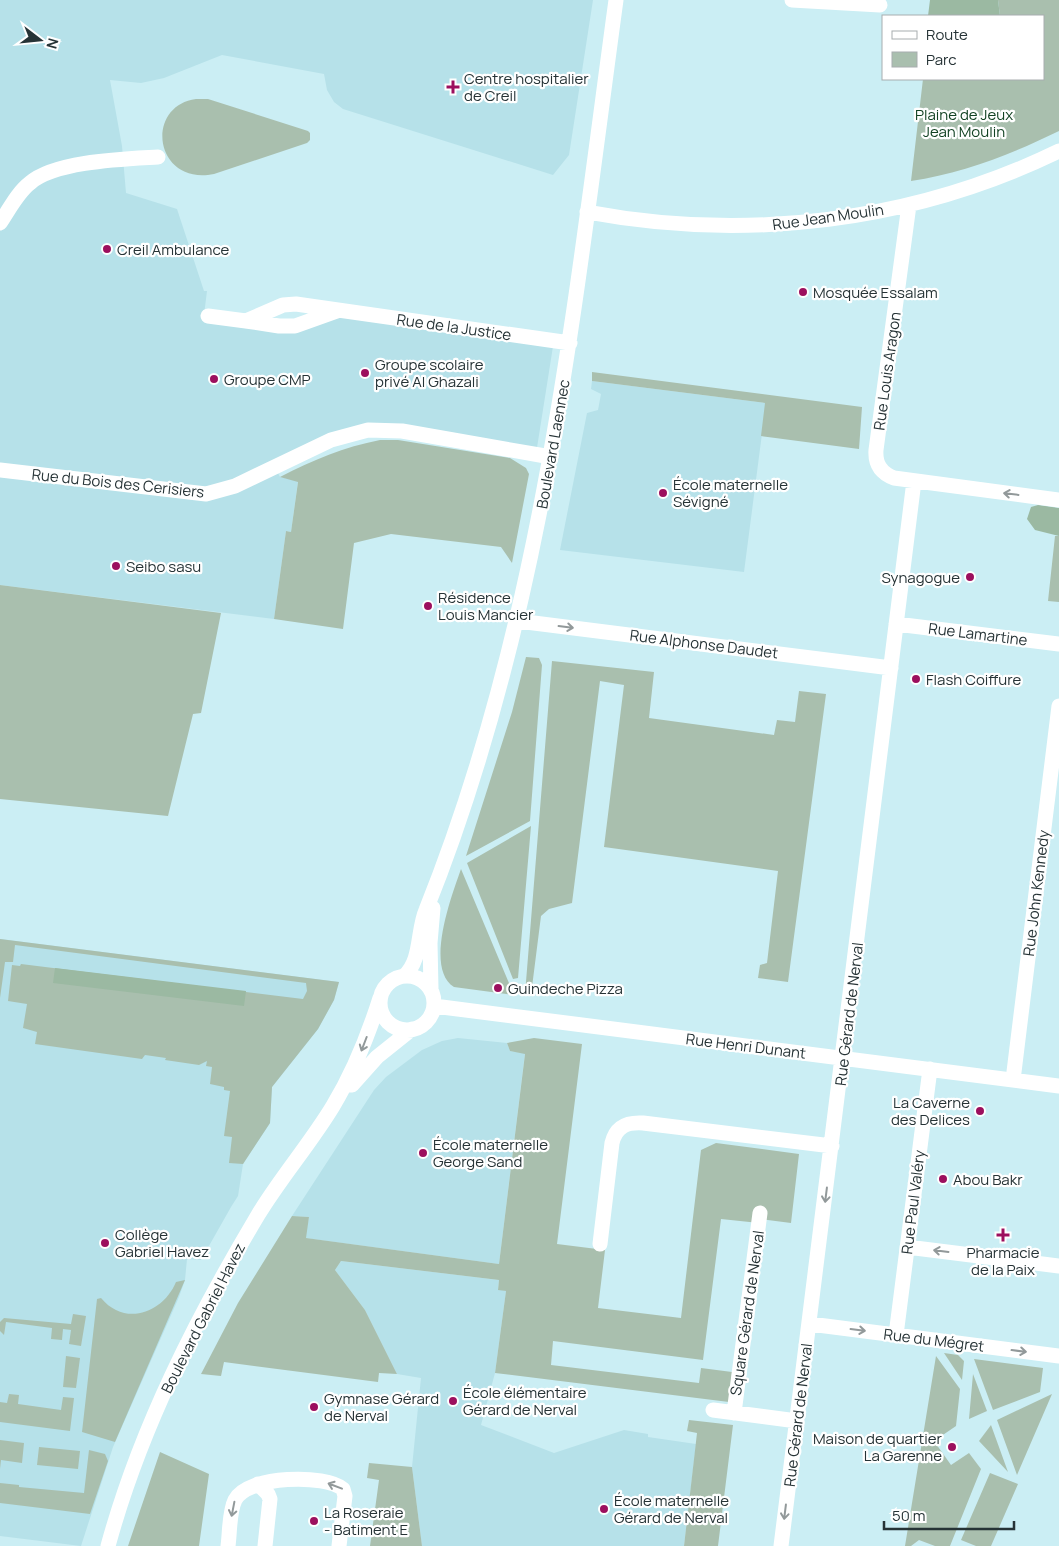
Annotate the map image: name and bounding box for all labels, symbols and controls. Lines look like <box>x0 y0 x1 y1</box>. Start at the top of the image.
north arrow <box>15 15 65 65</box>
legend <box>882 15 1044 80</box>
text: Route <box>926 24 968 45</box>
text: N <box>42 36 63 51</box>
text: Parc <box>926 49 957 70</box>
place label: Centre hospitalier de Creil <box>464 68 589 106</box>
marker: Centre hospitalier de Creil <box>446 80 460 94</box>
park label: Plaine de Jeux Jean Moulin <box>915 104 1013 142</box>
street label: Rue Jean Moulin <box>771 199 885 235</box>
place label: Creil Ambulance <box>117 239 230 260</box>
marker: Creil Ambulance <box>101 243 113 255</box>
place label: Mosquée Essalam <box>813 282 938 303</box>
marker: Mosquée Essalam <box>797 286 809 298</box>
street label: Rue de la Justice <box>395 309 513 345</box>
street label: Rue Louis Aragon <box>868 310 906 432</box>
place label: Groupe scolaire privé Al Ghazali <box>375 354 484 392</box>
marker: Groupe scolaire privé Al Ghazali <box>359 367 371 379</box>
place label: Groupe CMP <box>224 369 311 390</box>
marker: Groupe CMP <box>208 373 220 385</box>
street label: Boulevard Laennec <box>531 378 575 510</box>
street label: Rue du Bois des Cerisiers <box>31 463 205 503</box>
place label: École maternelle Sévigné <box>673 474 788 512</box>
marker: École maternelle Sévigné <box>657 487 669 499</box>
one-way arrow <box>1003 488 1019 498</box>
place label: Seibo sasu <box>126 556 201 577</box>
marker: Seibo sasu <box>110 560 122 572</box>
place label: Synagogue <box>881 567 960 588</box>
marker: Synagogue <box>964 571 976 583</box>
place label: Résidence Louis Mancier <box>438 587 534 625</box>
marker: Résidence Louis Mancier <box>422 600 434 612</box>
street label: Rue Lamartine <box>927 618 1029 651</box>
one-way arrow <box>558 622 574 632</box>
street label: Rue Alphonse Daudet <box>629 624 779 664</box>
place label: Flash Coiffure <box>926 669 1021 690</box>
marker: Flash Coiffure <box>910 673 922 685</box>
street label: Rue John Kennedy <box>1018 829 1054 957</box>
street label: Rue Gérard de Nerval <box>830 941 868 1087</box>
place label: Guindeche Pizza <box>508 978 623 999</box>
marker: Guindeche Pizza <box>492 982 504 994</box>
street label: Rue Henri Dunant <box>685 1028 807 1064</box>
one-way arrow <box>359 1036 368 1051</box>
place label: La Caverne des Delices <box>891 1092 970 1130</box>
marker: La Caverne des Delices <box>974 1105 986 1117</box>
place label: École maternelle George Sand <box>433 1134 548 1172</box>
marker: École maternelle George Sand <box>417 1147 429 1159</box>
street label: Rue Paul Valéry <box>896 1149 930 1255</box>
place label: Abou Bakr <box>953 1169 1023 1190</box>
marker: Abou Bakr <box>937 1173 949 1185</box>
one-way arrow <box>821 1186 831 1202</box>
place label: Collège Gabriel Havez <box>115 1224 209 1262</box>
street label: Square Gérard de Nerval <box>725 1229 769 1397</box>
marker: Pharmacie de la Paix <box>997 1229 1009 1241</box>
marker: Collège Gabriel Havez <box>99 1237 111 1249</box>
street label: Boulevard Gabriel Havez <box>156 1239 250 1397</box>
place label: Pharmacie de la Paix <box>966 1242 1040 1280</box>
one-way arrow <box>934 1246 950 1256</box>
street label: Rue du Mégret <box>882 1323 986 1357</box>
one-way arrow <box>850 1325 866 1335</box>
street label: Rue Gérard de Nerval <box>779 1342 817 1488</box>
one-way arrow <box>1011 1346 1027 1356</box>
place label: École élémentaire Gérard de Nerval <box>463 1382 587 1420</box>
place label: Gymnase Gérard de Nerval <box>324 1388 439 1426</box>
marker: École élémentaire Gérard de Nerval <box>447 1395 459 1407</box>
marker: Gymnase Gérard de Nerval <box>308 1401 320 1413</box>
place label: Maison de quartier La Garenne <box>813 1428 943 1466</box>
marker: Maison de quartier La Garenne <box>946 1441 958 1453</box>
one-way arrow <box>328 1481 343 1490</box>
place label: École maternelle Gérard de Nerval <box>614 1490 729 1528</box>
scale bar <box>884 1498 1014 1530</box>
one-way arrow <box>228 1500 238 1516</box>
place label: La Roseraie - Batiment E <box>324 1502 408 1540</box>
marker: École maternelle Gérard de Nerval <box>598 1503 610 1515</box>
one-way arrow <box>780 1504 790 1520</box>
text: 50 m <box>892 1505 926 1526</box>
marker: La Roseraie - Batiment E <box>308 1515 320 1527</box>

